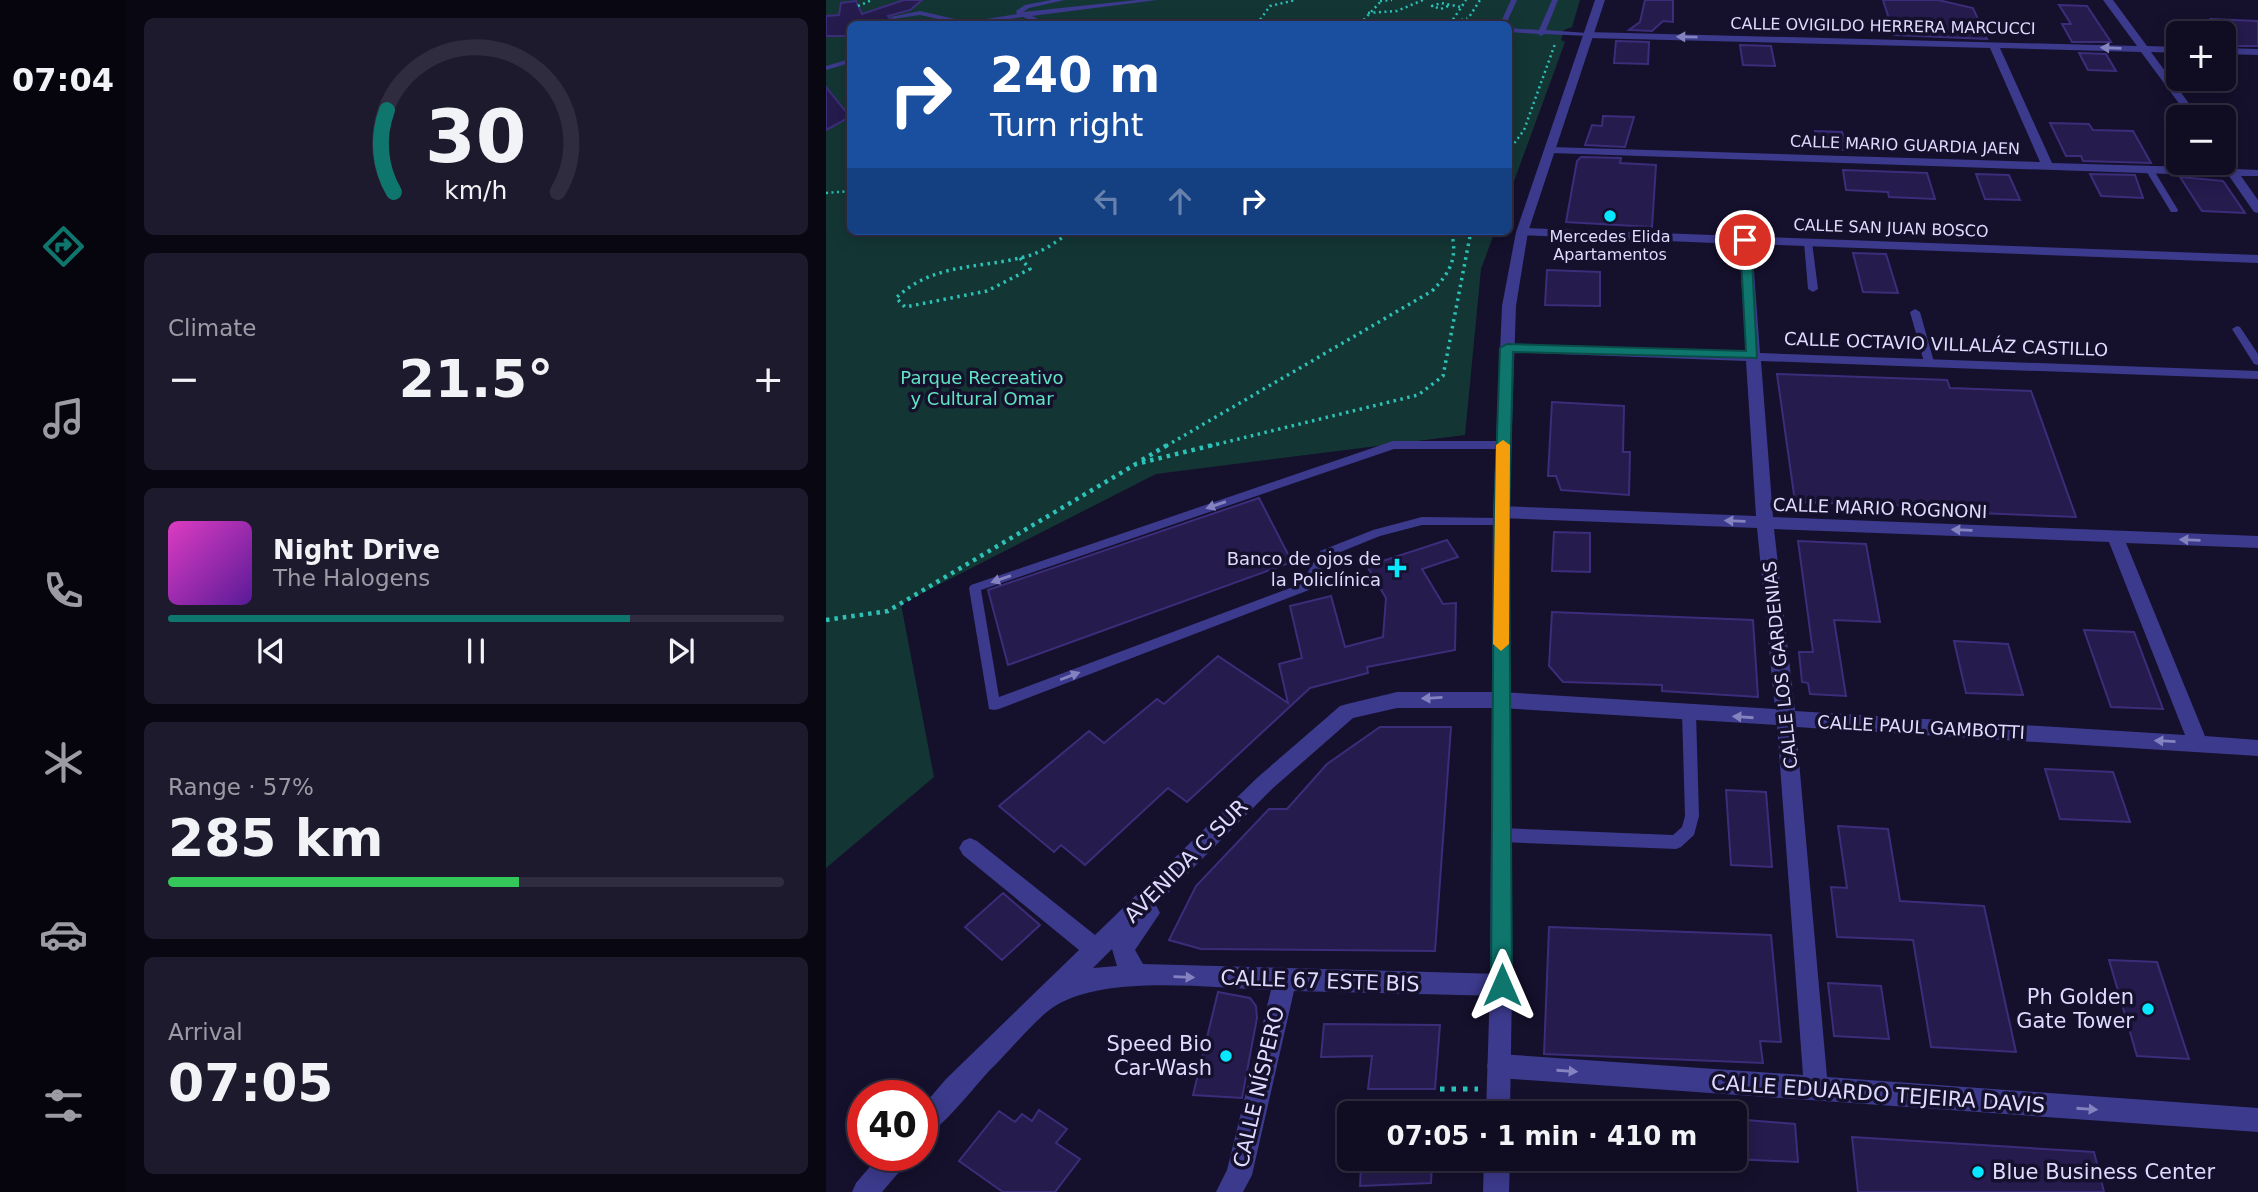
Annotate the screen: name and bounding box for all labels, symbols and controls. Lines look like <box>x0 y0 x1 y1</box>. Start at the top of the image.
street label: CALLE OVIGILDO HERRERA MARCUCCI <box>1730 14 2036 38</box>
map controls <box>2166 21 2236 175</box>
button: + <box>2166 21 2236 91</box>
one-way arrow <box>1676 31 1698 43</box>
one-way arrow <box>2099 42 2121 53</box>
text: 240 m <box>990 47 1160 104</box>
icon: right <box>875 49 966 140</box>
text: 07:04 <box>12 61 114 99</box>
text: 30 <box>425 95 527 180</box>
button: − <box>2166 105 2236 175</box>
text: Turn right <box>990 106 1143 144</box>
street label: CALLE MARIO GUARDIA JAEN <box>1790 131 2020 159</box>
text: km/h <box>444 176 508 205</box>
icon: left <box>1088 182 1126 220</box>
icon: ahead <box>1161 182 1199 220</box>
icon: right <box>1234 182 1272 220</box>
marker: Mercedes Elida Apartamentos <box>1602 208 1618 224</box>
pin <box>1715 210 1775 270</box>
street label: CALLE SAN JUAN BOSCO <box>1793 215 1989 241</box>
icon: arrive <box>1726 221 1764 259</box>
icon: directions <box>39 222 88 271</box>
place label: Mercedes Elida Apartamentos <box>1550 227 1670 264</box>
text: Climate <box>168 315 257 341</box>
street label: CALLE OCTAVIO VILLALÁZ CASTILLO <box>1784 328 2108 360</box>
text: 21.5° <box>399 349 553 409</box>
text: − <box>168 357 200 401</box>
text: + <box>752 357 784 401</box>
park label: Parque Recreativo y Cultural Omar <box>900 367 1064 409</box>
icon: music <box>39 394 88 443</box>
street label: CALLE MARIO ROGNONI <box>1772 494 1988 522</box>
one-way arrow <box>1205 500 1226 511</box>
one-way arrow <box>1724 516 1746 527</box>
one-way arrow <box>1951 525 1973 536</box>
one-way arrow <box>2179 534 2201 545</box>
text: Night Drive <box>273 535 440 565</box>
place label: Banco de ojos de la Policlínica <box>1227 548 1381 590</box>
marker: Banco de ojos de la Policlínica <box>1387 558 1407 578</box>
street label: CALLE LOS GARDENIAS <box>1759 560 1801 770</box>
text: The Halogens <box>273 565 430 591</box>
icon: phone <box>39 566 88 615</box>
one-way arrow <box>990 574 1011 585</box>
icon: previous <box>252 632 290 670</box>
icon: pause <box>457 632 495 670</box>
icon: next <box>662 632 700 670</box>
one-way arrow <box>1059 671 1080 682</box>
one-way arrow <box>1421 693 1443 704</box>
one-way arrow <box>1731 711 1753 722</box>
street label: CALLE PAUL GAMBOTTI <box>1817 711 2025 743</box>
one-way arrow <box>2154 736 2176 747</box>
icon: climate <box>39 738 88 787</box>
text: Range · 57% <box>168 774 314 800</box>
street label: AVENIDA C SUR <box>1120 795 1252 927</box>
text: 285 km <box>168 808 383 868</box>
icon: car <box>39 910 88 959</box>
position arrow <box>1465 948 1539 1022</box>
street label: CALLE 67 ESTE BIS <box>1220 966 1420 996</box>
one-way arrow <box>1174 971 1196 982</box>
place label: Ph Golden Gate Tower <box>2016 985 2134 1033</box>
marker: Ph Golden Gate Tower <box>2140 1001 2156 1017</box>
street label: CALLE NÍSPERO <box>1228 1004 1289 1170</box>
text: Arrival <box>168 1019 243 1045</box>
place label: Speed Bio Car-Wash <box>1106 1032 1212 1080</box>
marker: Speed Bio Car-Wash <box>1218 1048 1234 1064</box>
text: 07:05 <box>168 1053 334 1113</box>
one-way arrow <box>1556 1066 1578 1077</box>
street label: CALLE EDUARDO TEJEIRA DAVIS <box>1710 1070 2046 1118</box>
speed limit sign: 40 <box>847 1080 938 1171</box>
icon: filters <box>39 1081 88 1130</box>
one-way arrow <box>2076 1103 2098 1114</box>
text: 07:05 · 1 min · 410 m <box>1387 1121 1697 1151</box>
place label: Blue Business Center <box>1992 1160 2215 1184</box>
marker: Blue Business Center <box>1970 1164 1986 1180</box>

